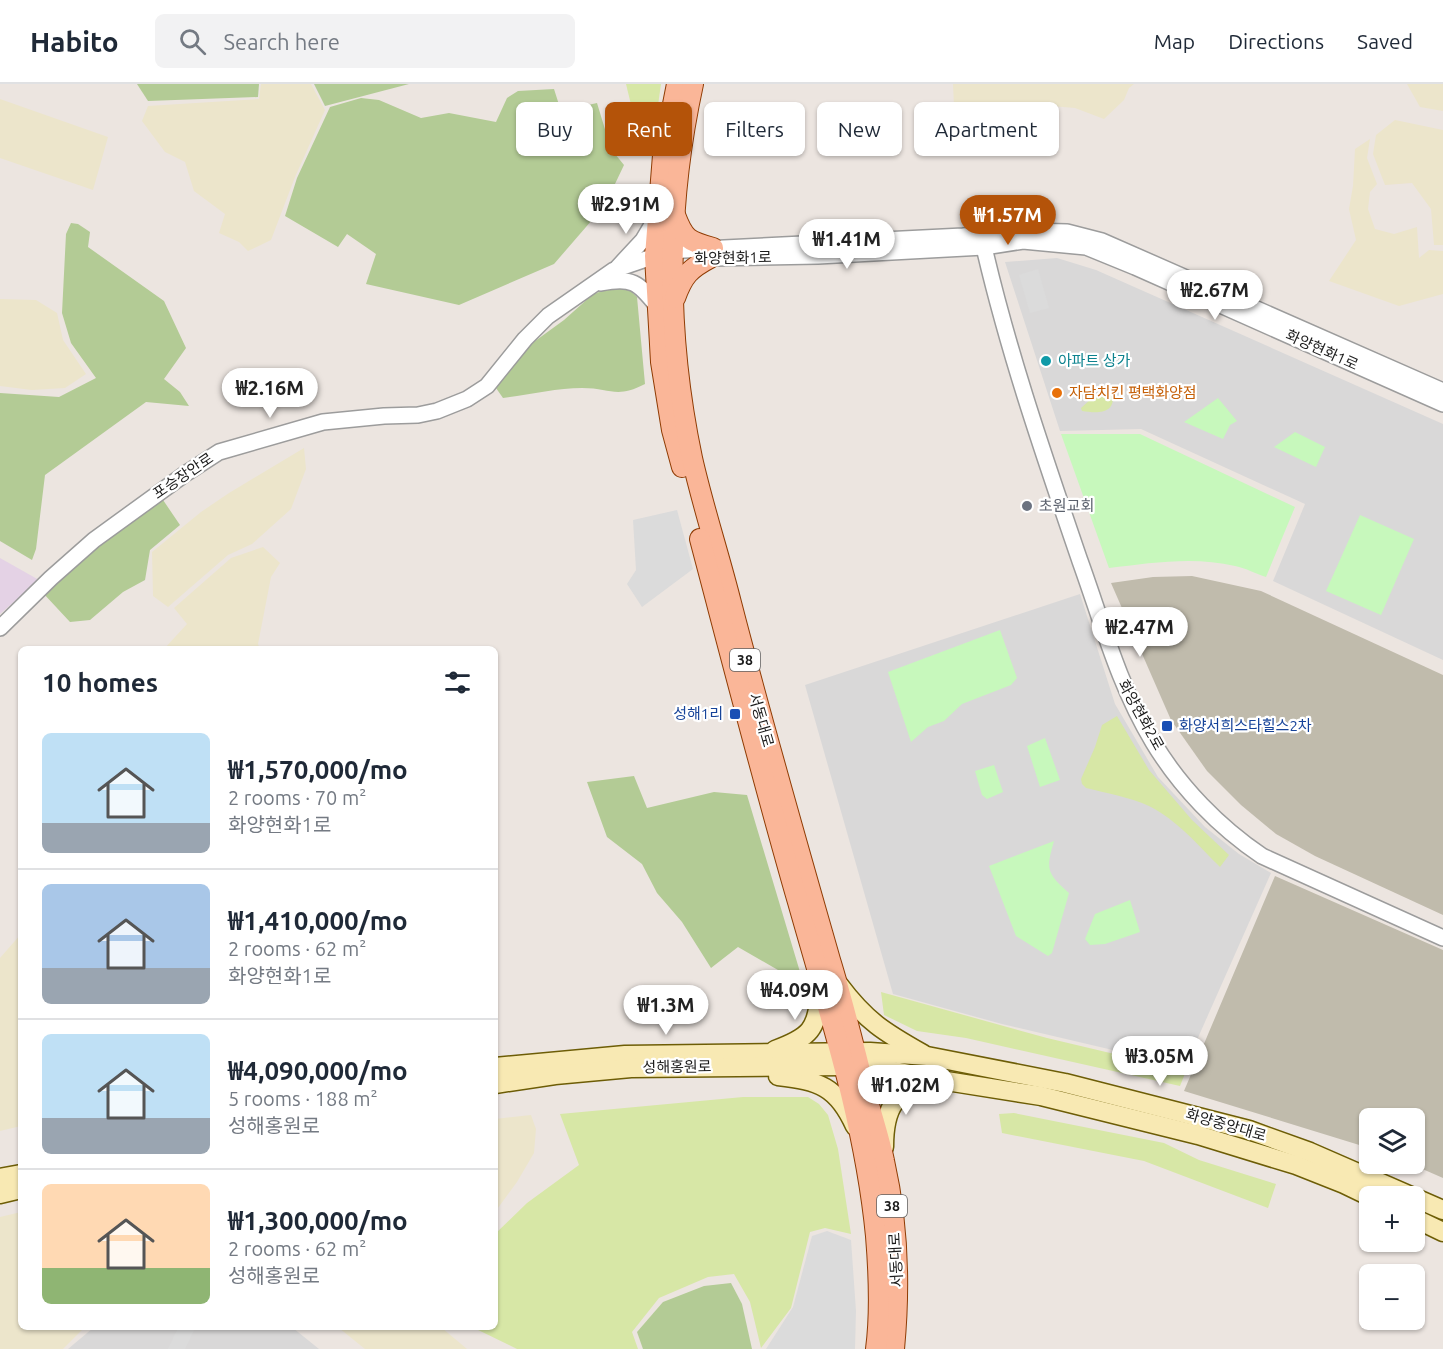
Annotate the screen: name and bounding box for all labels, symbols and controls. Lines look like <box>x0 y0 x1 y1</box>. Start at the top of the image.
search box <box>155 14 575 68</box>
icon: search <box>176 25 209 58</box>
text: Habito <box>30 26 119 57</box>
text: Search here <box>224 29 340 54</box>
text: Map <box>1154 29 1195 53</box>
text: Directions <box>1228 29 1324 53</box>
text: Saved <box>1357 29 1413 53</box>
chip: Buy <box>516 102 593 156</box>
chip: Rent <box>605 102 692 156</box>
chip: Filters <box>704 102 805 156</box>
chip: New <box>817 102 902 156</box>
chip: Apartment <box>914 102 1059 156</box>
pin: ₩2.91M <box>577 184 675 235</box>
text: ₩2.91M <box>592 192 660 215</box>
pin: ₩1.57M <box>959 195 1057 246</box>
text: ₩1.57M <box>974 203 1042 226</box>
pin: ₩1.41M <box>798 219 896 270</box>
text: ₩1.41M <box>813 227 881 250</box>
street label: 화양현화1로 <box>694 248 772 267</box>
pin: ₩2.67M <box>1166 270 1264 321</box>
text: ₩2.67M <box>1181 278 1249 301</box>
street label: 화양현화1로 <box>1283 326 1361 373</box>
place label: 아파트 상가 <box>1058 352 1131 369</box>
marker: 아파트 상가 <box>1039 354 1053 368</box>
pin: ₩2.16M <box>221 368 319 419</box>
text: ₩2.16M <box>236 376 304 399</box>
place label: 자담치킨 평택화양점 <box>1069 384 1197 401</box>
marker: 자담치킨 평택화양점 <box>1050 386 1064 400</box>
street label: 포승장안로 <box>149 449 216 502</box>
place label: 초원교회 <box>1039 497 1094 514</box>
marker: 초원교회 <box>1020 499 1034 513</box>
pin: ₩2.47M <box>1091 607 1189 658</box>
text: ₩2.47M <box>1106 615 1174 638</box>
road number: 38 <box>730 649 760 671</box>
icon: filters <box>441 666 474 699</box>
text: 10 homes <box>42 668 158 697</box>
street label: 화양현화2로 <box>1115 677 1168 753</box>
street label: 서동대로 <box>746 691 777 749</box>
place label: 성해1리 <box>673 705 723 722</box>
marker: 성해1리 <box>728 707 742 721</box>
place label: 화양서희스타힐스2차 <box>1179 717 1312 734</box>
marker: 화양서희스타힐스2차 <box>1160 719 1174 733</box>
text: ₩1,570,000/mo <box>228 755 408 784</box>
icon: home <box>90 757 162 829</box>
text: 2 rooms · 70 m² <box>228 786 366 809</box>
text: 화양현화1로 <box>228 813 331 836</box>
text: ₩1,410,000/mo <box>228 906 408 935</box>
icon: home <box>90 908 162 980</box>
text: 2 rooms · 62 m² <box>228 937 366 960</box>
text: 화양현화1로 <box>228 964 331 987</box>
pin: ₩4.09M <box>746 970 844 1021</box>
text: ₩4.09M <box>761 978 829 1001</box>
pin: ₩1.3M <box>624 985 708 1036</box>
text: ₩1.3M <box>637 993 695 1016</box>
pin: ₩3.05M <box>1111 1036 1209 1087</box>
text: ₩3.05M <box>1126 1044 1194 1067</box>
text: ₩4,090,000/mo <box>228 1056 408 1085</box>
street label: 성해홍원로 <box>642 1057 712 1076</box>
icon: home <box>90 1058 162 1130</box>
pin: ₩1.02M <box>857 1065 955 1116</box>
text: ₩1.02M <box>872 1073 940 1096</box>
text: 5 rooms · 188 m² <box>228 1087 378 1110</box>
street label: 화양중앙대로 <box>1184 1105 1268 1144</box>
map controls <box>1359 1108 1425 1330</box>
button: layers <box>1359 1108 1425 1174</box>
text: 성해홍원로 <box>228 1114 320 1137</box>
button: + <box>1359 1186 1425 1252</box>
road number: 38 <box>877 1195 907 1217</box>
text: ₩1,300,000/mo <box>228 1206 408 1235</box>
icon: home <box>90 1208 162 1280</box>
street label: 서동대로 <box>886 1232 905 1288</box>
text: 2 rooms · 62 m² <box>228 1237 366 1260</box>
text: 성해홍원로 <box>228 1264 320 1287</box>
button: − <box>1359 1264 1425 1330</box>

